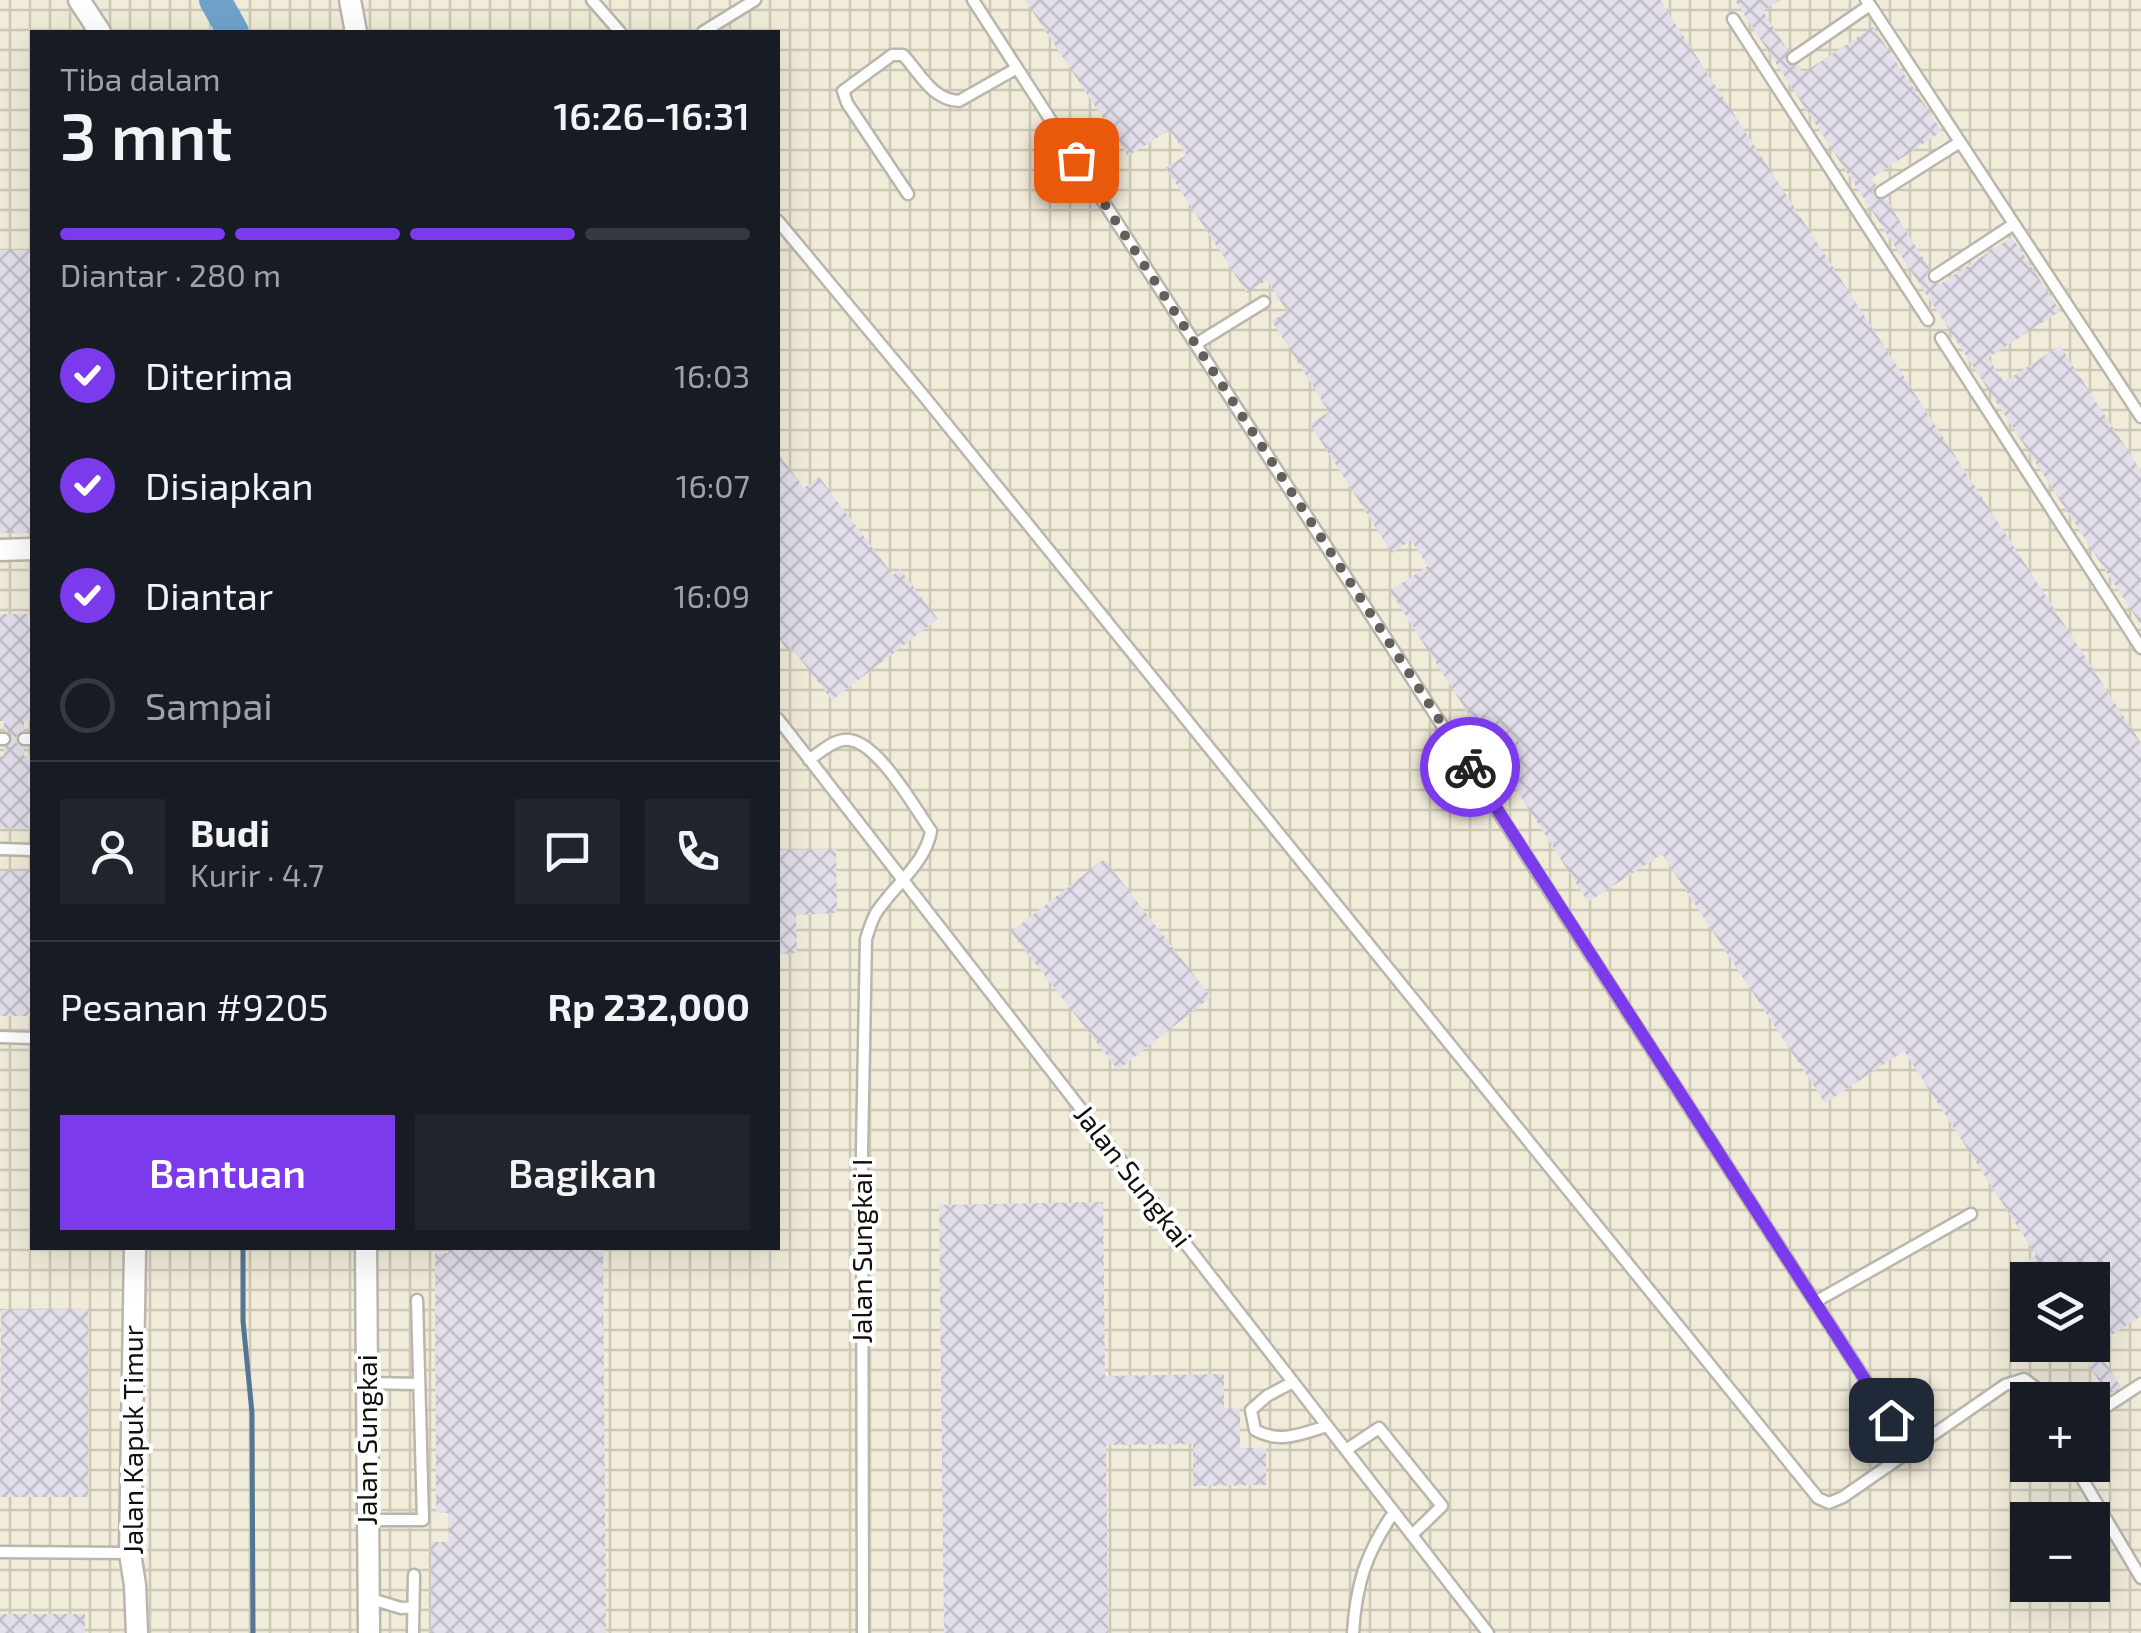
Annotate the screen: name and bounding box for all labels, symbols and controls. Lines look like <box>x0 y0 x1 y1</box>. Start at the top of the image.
text: Tiba dalam <box>60 59 220 97</box>
text: 16:26–16:31 <box>553 92 750 138</box>
text: 3 mnt <box>60 95 232 173</box>
pin <box>1034 118 1119 203</box>
icon: bag <box>1049 133 1104 188</box>
text: Diantar · 280 m <box>60 255 281 293</box>
icon: check <box>60 348 115 403</box>
text: Diterima <box>145 352 293 398</box>
text: 16:03 <box>674 356 750 394</box>
icon: check <box>60 458 115 513</box>
text: Disiapkan <box>145 462 314 508</box>
text: 16:07 <box>676 466 750 504</box>
icon: check <box>60 568 115 623</box>
text: Diantar <box>145 572 273 618</box>
text: 16:09 <box>674 576 750 614</box>
text: Sampai <box>145 682 273 728</box>
courier <box>1420 717 1520 817</box>
icon: bike <box>1443 740 1498 795</box>
button: person <box>60 799 165 904</box>
button: chat <box>515 799 620 904</box>
button: phone <box>645 799 750 904</box>
text: Budi <box>190 809 270 855</box>
text: Kurir · 4.7 <box>190 855 324 893</box>
text: Pesanan #9205 <box>60 983 329 1029</box>
text: Rp 232,000 <box>548 983 750 1029</box>
street label: Jalan Sungkai <box>1068 1097 1200 1253</box>
button: Bantuan <box>60 1115 395 1230</box>
button: Bagikan <box>415 1115 750 1230</box>
street label: Jalan Sungkai I <box>844 1159 878 1343</box>
map controls <box>2010 1262 2110 1602</box>
button: layers <box>2010 1262 2110 1362</box>
street label: Jalan Kapuk Timur <box>115 1325 149 1555</box>
street label: Jalan Sungkai <box>349 1354 383 1526</box>
pin <box>1849 1378 1934 1463</box>
button: + <box>2010 1382 2110 1482</box>
icon: home <box>1864 1393 1919 1448</box>
button: − <box>2010 1502 2110 1602</box>

